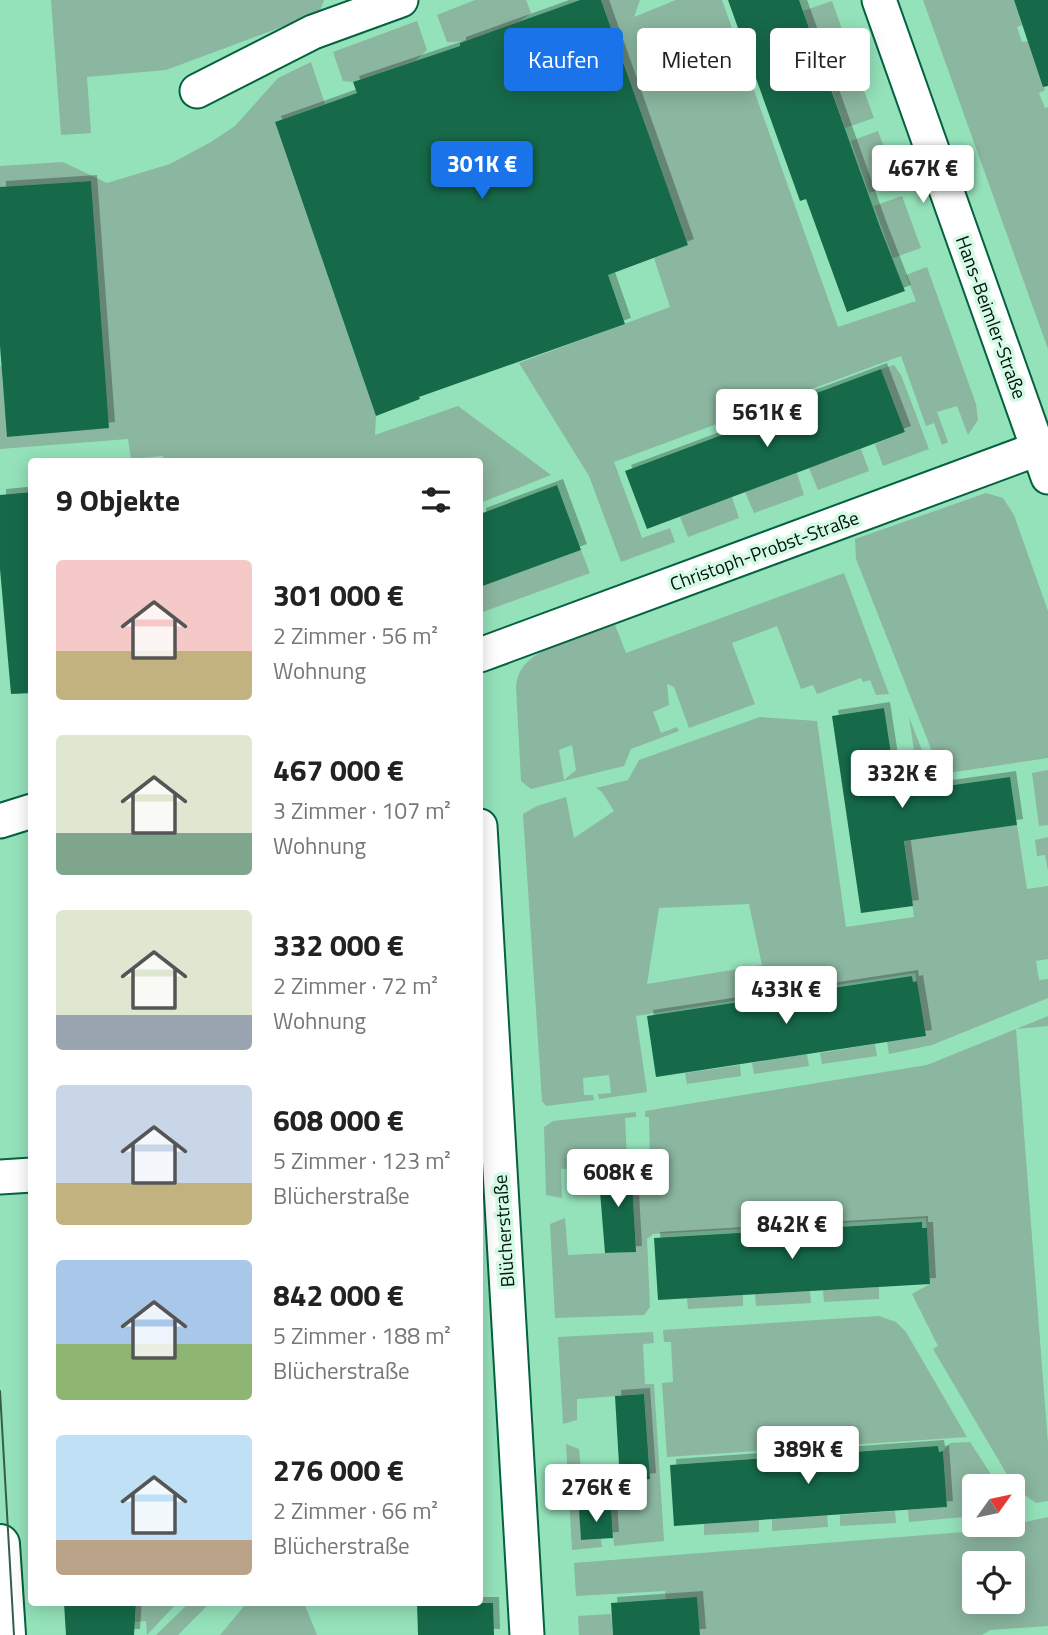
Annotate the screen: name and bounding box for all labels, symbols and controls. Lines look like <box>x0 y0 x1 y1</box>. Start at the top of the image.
chip: Kaufen <box>504 28 623 91</box>
chip: Mieten <box>637 28 756 91</box>
chip: Filter <box>770 28 870 91</box>
pin: 301K € <box>425 142 539 201</box>
text: 301K € <box>447 146 517 181</box>
pin: 467K € <box>866 146 980 205</box>
text: 467K € <box>888 150 958 185</box>
street label: Hans-Beimler-Straße <box>949 231 1035 403</box>
pin: 561K € <box>710 390 824 449</box>
text: 561K € <box>732 394 802 429</box>
text: 9 Objekte <box>56 477 180 523</box>
icon: filters <box>417 481 455 519</box>
street label: Christoph-Probst-Straße <box>665 502 863 598</box>
text: 301 000 € <box>273 572 404 618</box>
icon: home <box>112 588 196 672</box>
text: 2 Zimmer · 56 m² <box>273 618 438 653</box>
text: Wohnung <box>273 653 366 688</box>
text: 467 000 € <box>273 747 404 793</box>
pin: 332K € <box>845 750 959 810</box>
text: 332K € <box>867 755 937 790</box>
icon: home <box>112 763 196 847</box>
text: 3 Zimmer · 107 m² <box>273 793 451 828</box>
text: Wohnung <box>273 828 366 863</box>
text: 332 000 € <box>273 922 404 968</box>
icon: home <box>112 938 196 1022</box>
pin: 433K € <box>729 967 843 1026</box>
text: 2 Zimmer · 72 m² <box>273 968 438 1003</box>
text: 433K € <box>751 971 821 1006</box>
text: Wohnung <box>273 1003 366 1038</box>
text: 608 000 € <box>273 1097 404 1143</box>
icon: home <box>112 1113 196 1197</box>
text: 5 Zimmer · 123 m² <box>273 1143 451 1178</box>
pin: 608K € <box>561 1150 675 1209</box>
text: 608K € <box>583 1154 653 1189</box>
street label: Blücherstraße <box>485 1174 521 1288</box>
text: Blücherstraße <box>273 1178 410 1213</box>
pin: 842K € <box>735 1202 849 1261</box>
text: 842K € <box>757 1206 827 1241</box>
text: 842 000 € <box>273 1272 404 1318</box>
icon: home <box>112 1288 196 1372</box>
text: 5 Zimmer · 188 m² <box>273 1318 451 1353</box>
text: Blücherstraße <box>273 1353 410 1388</box>
pin: 389K € <box>751 1426 865 1486</box>
text: 389K € <box>773 1431 843 1466</box>
text: 276 000 € <box>273 1447 404 1493</box>
icon: home <box>112 1463 196 1547</box>
pin: 276K € <box>539 1464 653 1524</box>
text: 276K € <box>561 1469 631 1504</box>
north arrow <box>962 1474 1026 1536</box>
map controls <box>962 1474 1025 1614</box>
text: 2 Zimmer · 66 m² <box>273 1493 438 1528</box>
text: Blücherstraße <box>273 1528 410 1563</box>
button: locate <box>962 1551 1025 1614</box>

